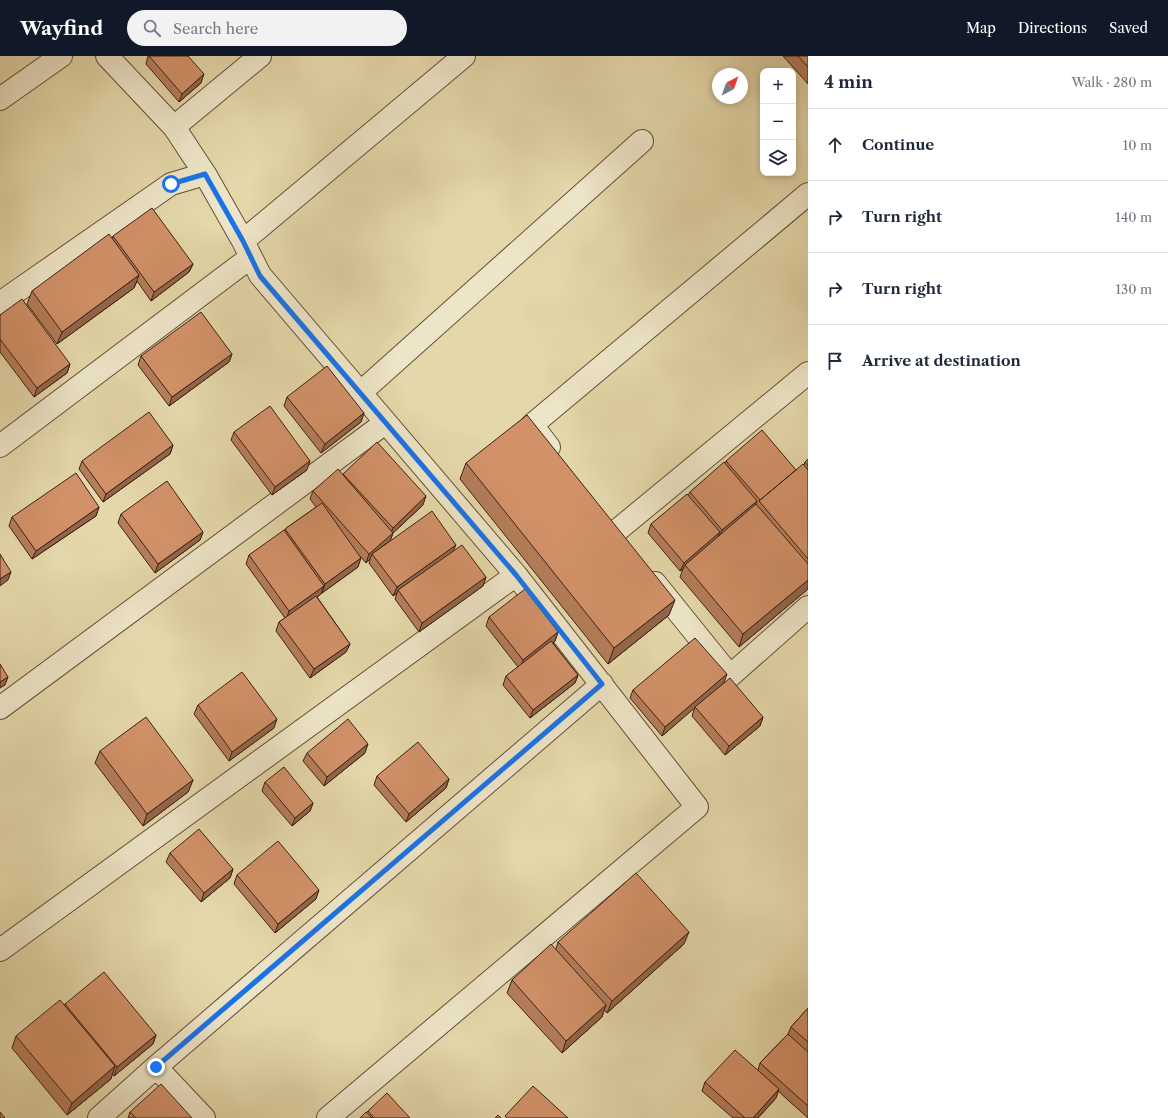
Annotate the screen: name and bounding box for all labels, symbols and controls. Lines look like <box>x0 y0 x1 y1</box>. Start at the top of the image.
search box <box>127 10 407 46</box>
text: Wayfind <box>20 17 103 40</box>
icon: search <box>141 17 163 39</box>
text: Search here <box>173 19 258 38</box>
text: Map <box>966 19 996 37</box>
text: Directions <box>1018 19 1087 37</box>
text: Saved <box>1109 19 1148 37</box>
north arrow <box>712 68 748 104</box>
map controls <box>760 68 796 176</box>
button: + <box>760 68 796 104</box>
text: 4 min <box>824 72 873 92</box>
text: Walk · 280 m <box>1071 74 1152 90</box>
button: − <box>760 104 796 140</box>
icon: ahead <box>824 134 846 156</box>
text: Continue <box>862 135 934 154</box>
text: 10 m <box>1123 137 1152 153</box>
button: layers <box>760 140 796 176</box>
route start <box>162 175 180 193</box>
icon: right <box>824 206 846 228</box>
text: Turn right <box>862 207 942 226</box>
text: 140 m <box>1115 209 1152 225</box>
icon: right <box>824 278 846 300</box>
text: Turn right <box>862 279 942 298</box>
text: 130 m <box>1116 281 1152 297</box>
icon: arrive <box>824 350 846 372</box>
text: Arrive at destination <box>862 351 1021 370</box>
route end <box>147 1058 165 1076</box>

